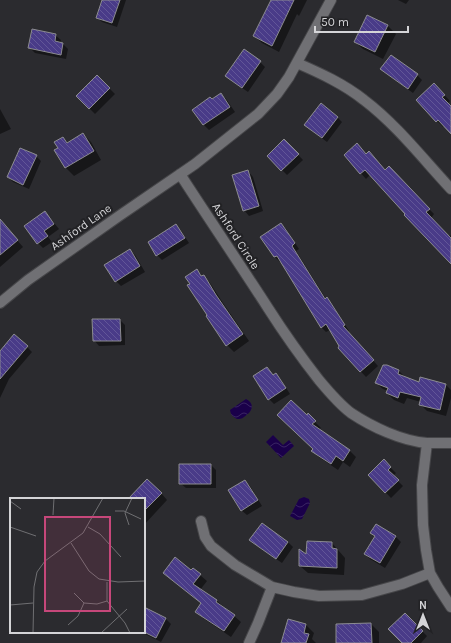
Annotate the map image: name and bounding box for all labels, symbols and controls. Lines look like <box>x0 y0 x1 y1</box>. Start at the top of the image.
scale bar <box>315 8 408 34</box>
text: 50 m <box>321 15 349 29</box>
street label: Ashford Circle <box>209 200 263 272</box>
street label: Ashford Lane <box>48 201 114 253</box>
inset map <box>10 498 145 633</box>
north arrow <box>403 595 443 635</box>
text: N <box>419 599 427 612</box>

